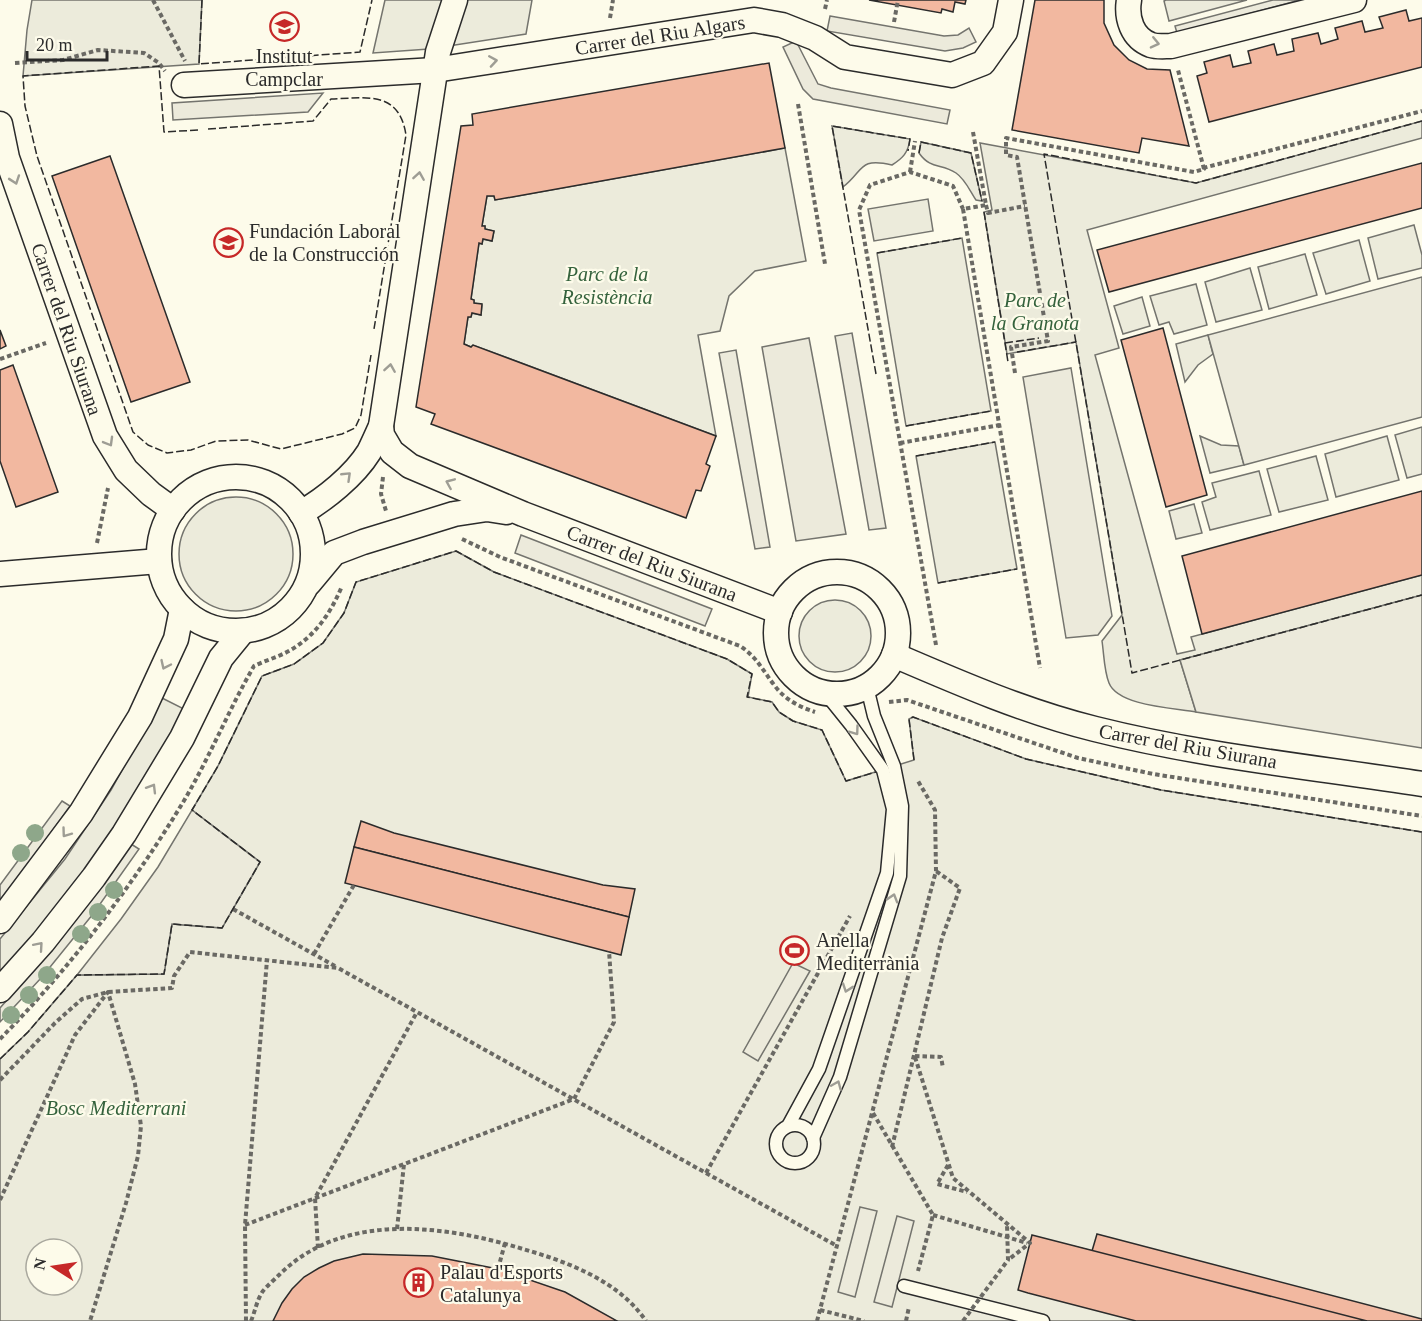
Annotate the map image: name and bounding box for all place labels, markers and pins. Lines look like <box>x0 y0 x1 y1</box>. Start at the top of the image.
school or university icon: Institut Campclar <box>268 10 300 42</box>
place label: Institut Campclar <box>245 45 323 91</box>
place label: Fundación Laboral de la Construcción <box>249 220 401 265</box>
school or university icon: Fundación Laboral de la Construcción <box>212 226 244 258</box>
place label: Anella Mediterrània <box>816 929 919 974</box>
sports icon: Anella Mediterrània <box>779 935 811 967</box>
place label: Palau d'Esports Catalunya <box>440 1261 563 1307</box>
building icon: Palau d'Esports Catalunya <box>403 1267 435 1299</box>

